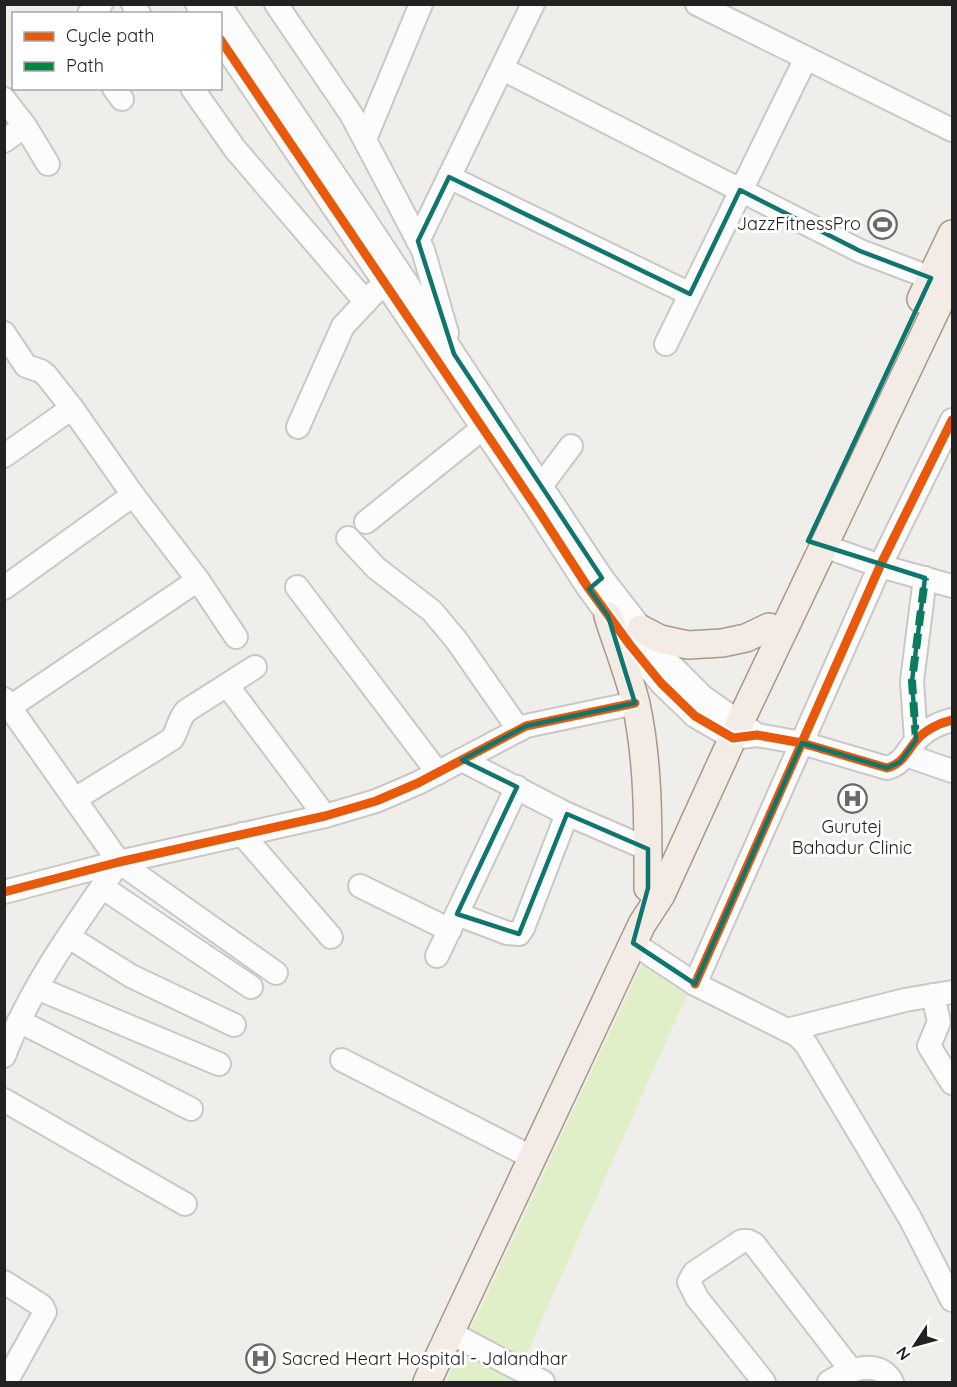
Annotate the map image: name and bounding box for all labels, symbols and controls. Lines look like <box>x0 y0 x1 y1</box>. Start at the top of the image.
legend <box>12 12 222 90</box>
text: Cycle path <box>66 24 154 47</box>
text: Path <box>66 54 104 77</box>
sports icon: JazzFitnessPro <box>866 208 898 240</box>
place label: JazzFitnessPro <box>737 212 861 235</box>
hospital icon: Gurutej Bahadur Clinic <box>836 782 868 814</box>
place label: Gurutej Bahadur Clinic <box>792 815 912 859</box>
north arrow <box>885 1315 945 1375</box>
hospital icon: Sacred Heart Hospital - Jalandhar <box>245 1343 277 1375</box>
text: N <box>891 1343 914 1364</box>
place label: Sacred Heart Hospital - Jalandhar <box>282 1347 568 1370</box>

